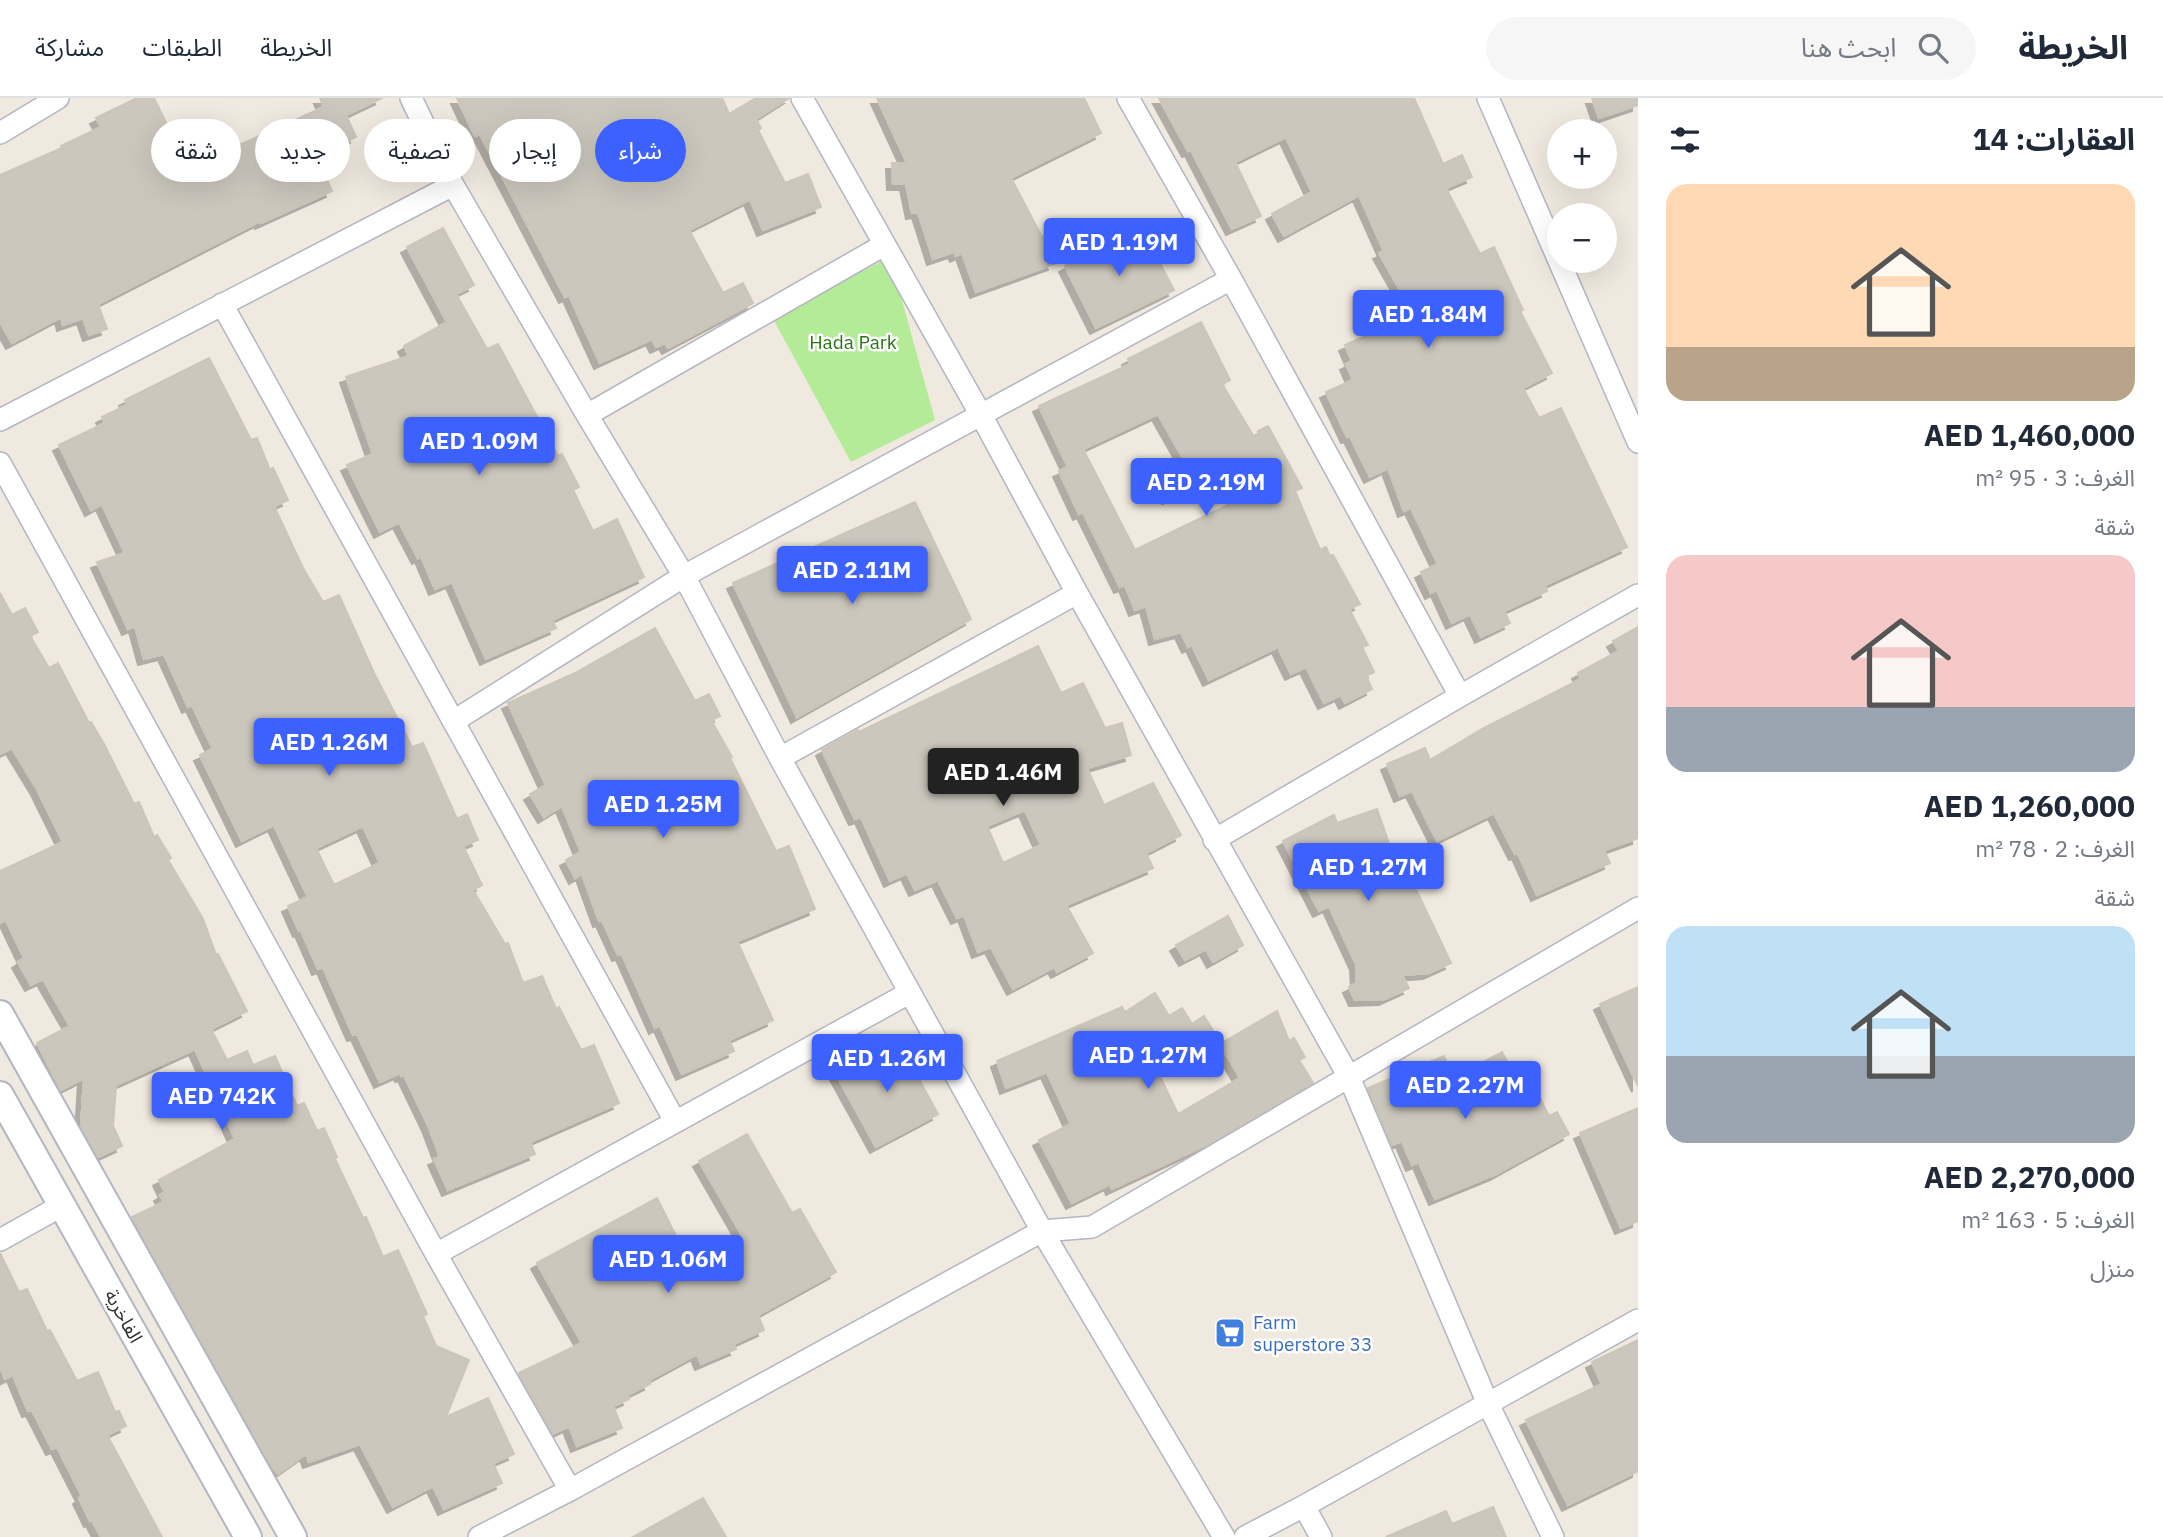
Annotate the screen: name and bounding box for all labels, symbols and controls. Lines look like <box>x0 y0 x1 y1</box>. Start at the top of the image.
search box <box>1486 17 1976 80</box>
text: الخريطة <box>2018 25 2128 68</box>
icon: search <box>1914 29 1952 67</box>
text: ابحث هنا <box>1801 30 1896 64</box>
text: مشاركة <box>35 31 104 63</box>
text: الطبقات <box>142 31 222 63</box>
text: الخريطة <box>260 31 332 63</box>
chip: شقة <box>151 119 241 182</box>
chip: جديد <box>255 119 350 182</box>
chip: تصفية <box>364 119 475 182</box>
chip: إيجار <box>489 119 581 182</box>
chip: شراء <box>595 119 686 182</box>
map controls <box>1547 119 1617 273</box>
button: + <box>1547 119 1617 189</box>
text: العقارات: 14 <box>1973 119 2135 158</box>
icon: filters <box>1666 121 1704 159</box>
button: − <box>1547 203 1617 273</box>
pin: AED 1.19M <box>1039 218 1199 278</box>
text: AED 1.19M <box>1060 226 1178 256</box>
icon: home <box>1838 229 1964 355</box>
pin: AED 1.84M <box>1348 290 1508 350</box>
text: AED 1.84M <box>1369 298 1487 328</box>
park label: Hada Park <box>809 330 897 354</box>
text: AED 1,460,000 <box>1924 415 2135 454</box>
pin: AED 1.09M <box>399 418 559 477</box>
text: AED 1.09M <box>420 425 538 455</box>
pin: AED 2.19M <box>1126 458 1286 518</box>
text: الغرف: 3 · 95 m² <box>1975 462 2135 492</box>
text: AED 2.19M <box>1147 466 1265 496</box>
text: شقة <box>2094 511 2135 541</box>
pin: AED 2.11M <box>772 546 932 606</box>
text: AED 2.11M <box>793 554 911 584</box>
icon: home <box>1838 600 1964 726</box>
pin: AED 1.26M <box>249 718 409 778</box>
text: AED 1.26M <box>270 726 388 756</box>
pin: AED 1.46M <box>923 748 1083 808</box>
text: AED 1.46M <box>944 756 1062 786</box>
pin: AED 1.25M <box>583 780 743 840</box>
text: AED 1,260,000 <box>1924 786 2135 825</box>
text: AED 1.25M <box>604 788 722 818</box>
text: الغرف: 2 · 78 m² <box>1975 833 2135 863</box>
pin: AED 1.27M <box>1288 844 1448 903</box>
text: AED 1.27M <box>1309 851 1427 881</box>
text: شقة <box>2094 882 2135 912</box>
icon: home <box>1838 971 1964 1097</box>
pin: AED 1.27M <box>1068 1032 1228 1091</box>
pin: AED 1.26M <box>807 1034 967 1094</box>
text: AED 1.27M <box>1089 1039 1207 1069</box>
text: AED 1.26M <box>828 1042 946 1072</box>
pin: AED 2.27M <box>1385 1062 1545 1121</box>
text: AED 2.27M <box>1406 1069 1524 1099</box>
pin: AED 742K <box>150 1072 294 1132</box>
text: AED 742K <box>168 1080 276 1110</box>
text: AED 2,270,000 <box>1924 1157 2135 1196</box>
text: الغرف: 5 · 163 m² <box>1961 1204 2135 1234</box>
pin: AED 1.06M <box>588 1236 748 1295</box>
text: AED 1.06M <box>609 1243 727 1273</box>
text: منزل <box>2090 1253 2135 1283</box>
street label: الفاخرية <box>100 1285 148 1347</box>
place label: Farm superstore 33 <box>1253 1310 1372 1356</box>
supermarket icon: Farm superstore 33 <box>1213 1316 1247 1350</box>

